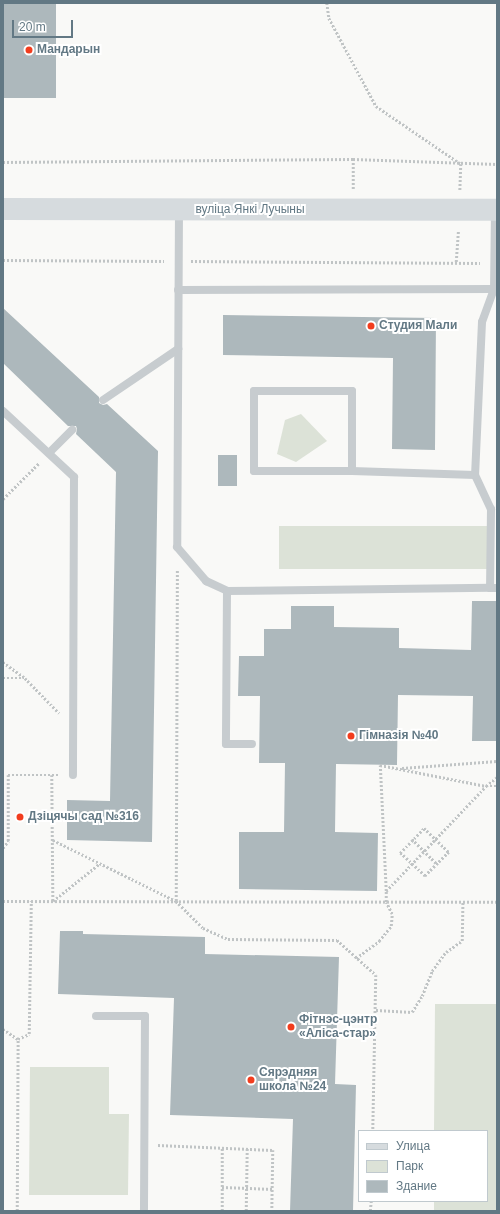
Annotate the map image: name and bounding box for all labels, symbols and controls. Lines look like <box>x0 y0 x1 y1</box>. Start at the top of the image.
scale bar <box>14 12 75 38</box>
text: 20 m <box>19 20 46 34</box>
place label: Мандарын <box>37 43 100 57</box>
marker: Мандарын <box>24 45 34 55</box>
street label: вуліца Янкі Лучыны <box>195 203 305 217</box>
place label: Студия Мали <box>379 319 457 333</box>
marker: Студия Мали <box>366 321 376 331</box>
place label: Гімназія №40 <box>359 729 438 743</box>
marker: Гімназія №40 <box>346 731 356 741</box>
place label: Дзіцячы сад №316 <box>28 810 139 824</box>
marker: Дзіцячы сад №316 <box>15 812 25 822</box>
place label: Фітнэс-цэнтр «Аліса-стар» <box>299 1013 377 1041</box>
marker: Фітнэс-цэнтр «Аліса-стар» <box>286 1022 296 1032</box>
place label: Сярэдняя школа №24 <box>259 1066 326 1094</box>
marker: Сярэдняя школа №24 <box>246 1075 256 1085</box>
legend <box>358 1130 488 1202</box>
text: Улица <box>396 1139 430 1153</box>
text: Парк <box>396 1159 423 1173</box>
text: Здание <box>396 1179 437 1193</box>

